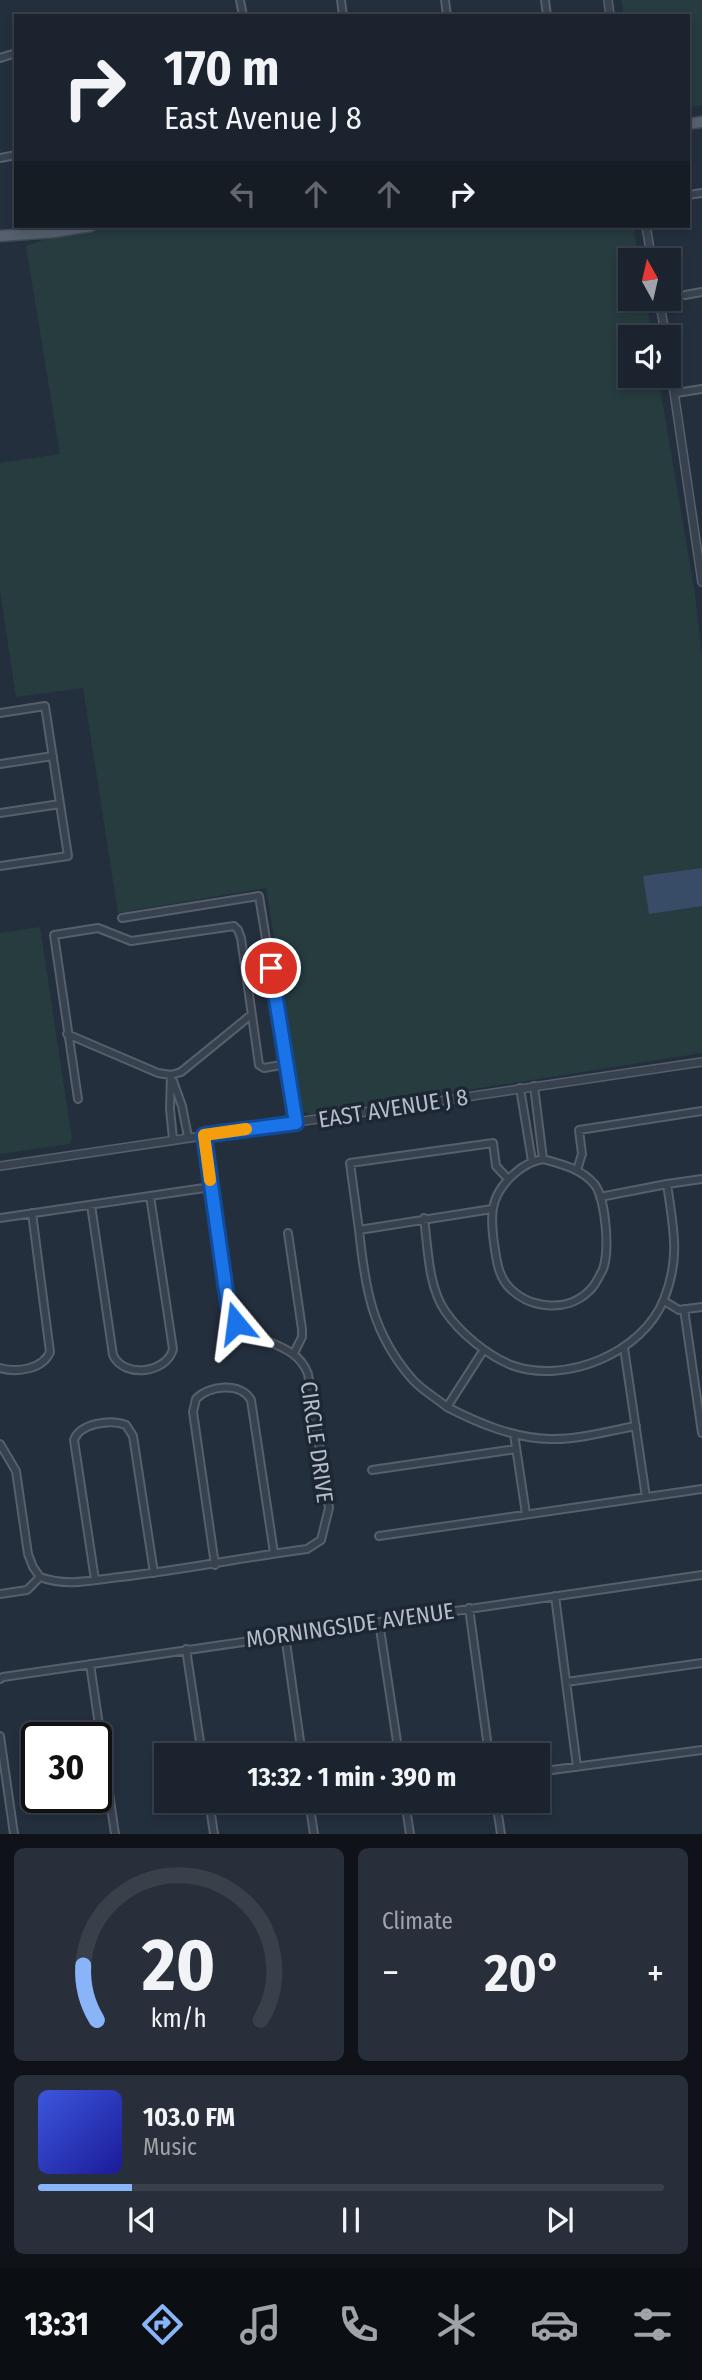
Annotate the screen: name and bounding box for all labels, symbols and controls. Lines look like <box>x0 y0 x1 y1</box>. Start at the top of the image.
text: 170 m <box>164 39 280 98</box>
icon: right <box>49 42 140 133</box>
text: East Avenue J 8 <box>164 99 362 137</box>
icon: left <box>224 175 262 213</box>
icon: ahead <box>297 175 335 213</box>
icon: ahead <box>370 175 408 213</box>
icon: right <box>443 175 481 213</box>
north arrow <box>618 248 681 312</box>
map controls <box>618 248 681 388</box>
button: sound <box>618 325 681 388</box>
pin <box>241 938 301 998</box>
icon: arrive <box>252 949 290 987</box>
street label: EAST AVENUE J 8 <box>316 1082 470 1134</box>
position arrow <box>199 1286 273 1360</box>
street label: CIRCLE DRIVE <box>295 1379 339 1505</box>
street label: MORNINGSIDE AVENUE <box>244 1597 456 1653</box>
speed limit sign: 30 <box>21 1722 112 1813</box>
text: 13:32 · 1 min · 390 m <box>248 1762 456 1793</box>
text: Climate <box>382 1907 453 1935</box>
text: 20 <box>141 1923 216 2010</box>
text: 20° <box>485 1942 561 2005</box>
text: − <box>382 1950 399 1996</box>
text: + <box>647 1950 664 1996</box>
text: km/h <box>151 2004 207 2034</box>
text: 103.0 FM <box>143 2102 235 2133</box>
text: Music <box>143 2133 197 2161</box>
icon: previous <box>123 2201 161 2239</box>
icon: pause <box>332 2201 370 2239</box>
icon: next <box>541 2201 579 2239</box>
icon: directions <box>138 2300 187 2349</box>
icon: music <box>236 2300 285 2349</box>
icon: phone <box>334 2300 383 2349</box>
icon: climate <box>432 2300 481 2349</box>
icon: car <box>530 2300 579 2349</box>
icon: filters <box>628 2300 677 2349</box>
text: 13:31 <box>25 2305 89 2343</box>

